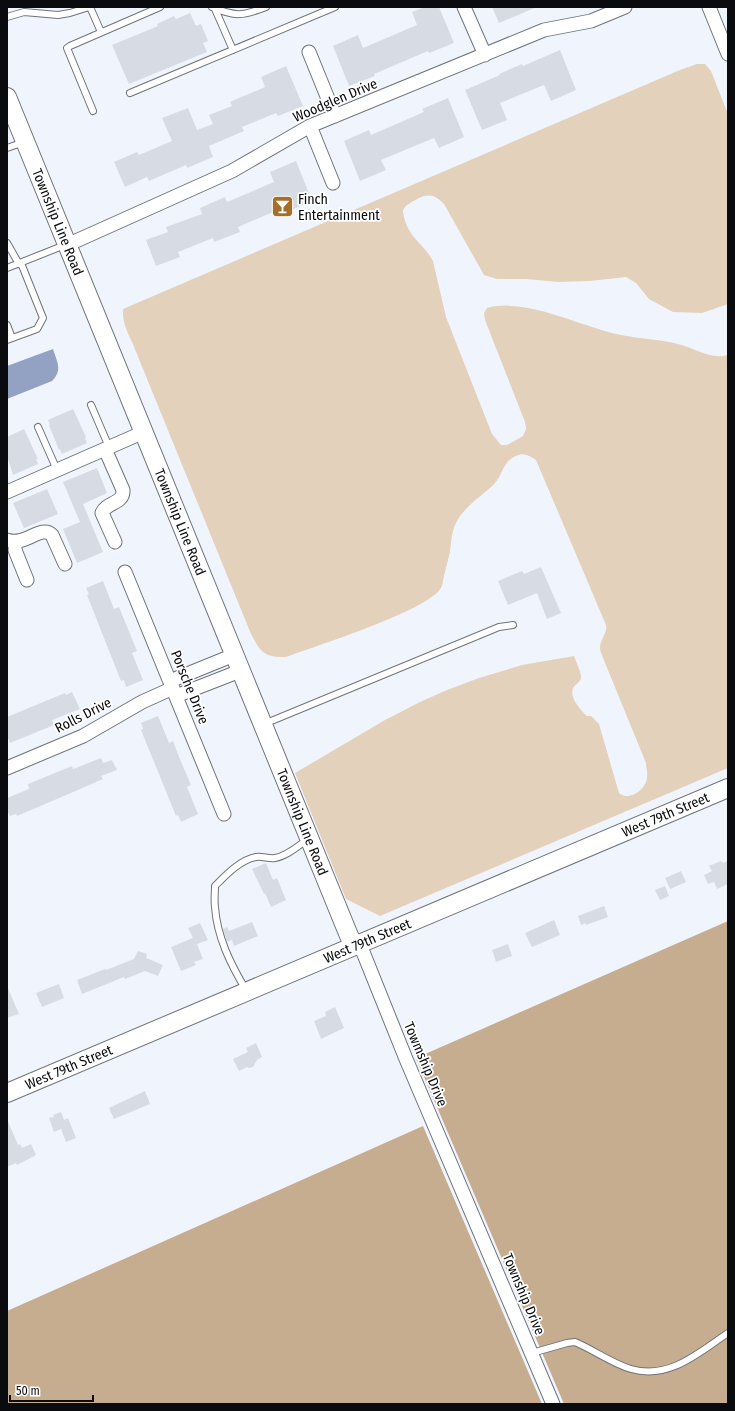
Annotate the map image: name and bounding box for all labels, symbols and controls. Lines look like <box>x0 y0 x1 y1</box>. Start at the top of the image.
street label: Woodglen Drive <box>290 75 380 126</box>
street label: Township Line Road <box>28 166 87 278</box>
place label: Finch Entertainment <box>298 191 380 224</box>
bar icon: Finch Entertainment <box>269 194 295 220</box>
street label: Township Line Road <box>150 466 209 578</box>
street label: Porsche Drive <box>167 648 212 727</box>
street label: Rolls Drive <box>52 694 114 737</box>
street label: Township Line Road <box>273 766 331 878</box>
street label: West 79th Street <box>619 789 712 841</box>
street label: West 79th Street <box>321 915 414 967</box>
street label: Towmship Drive <box>400 1019 451 1109</box>
street label: West 79th Street <box>23 1041 115 1093</box>
street label: Township Drive <box>499 1251 548 1338</box>
scale bar <box>10 1377 93 1403</box>
text: 50 m <box>16 1384 40 1398</box>

